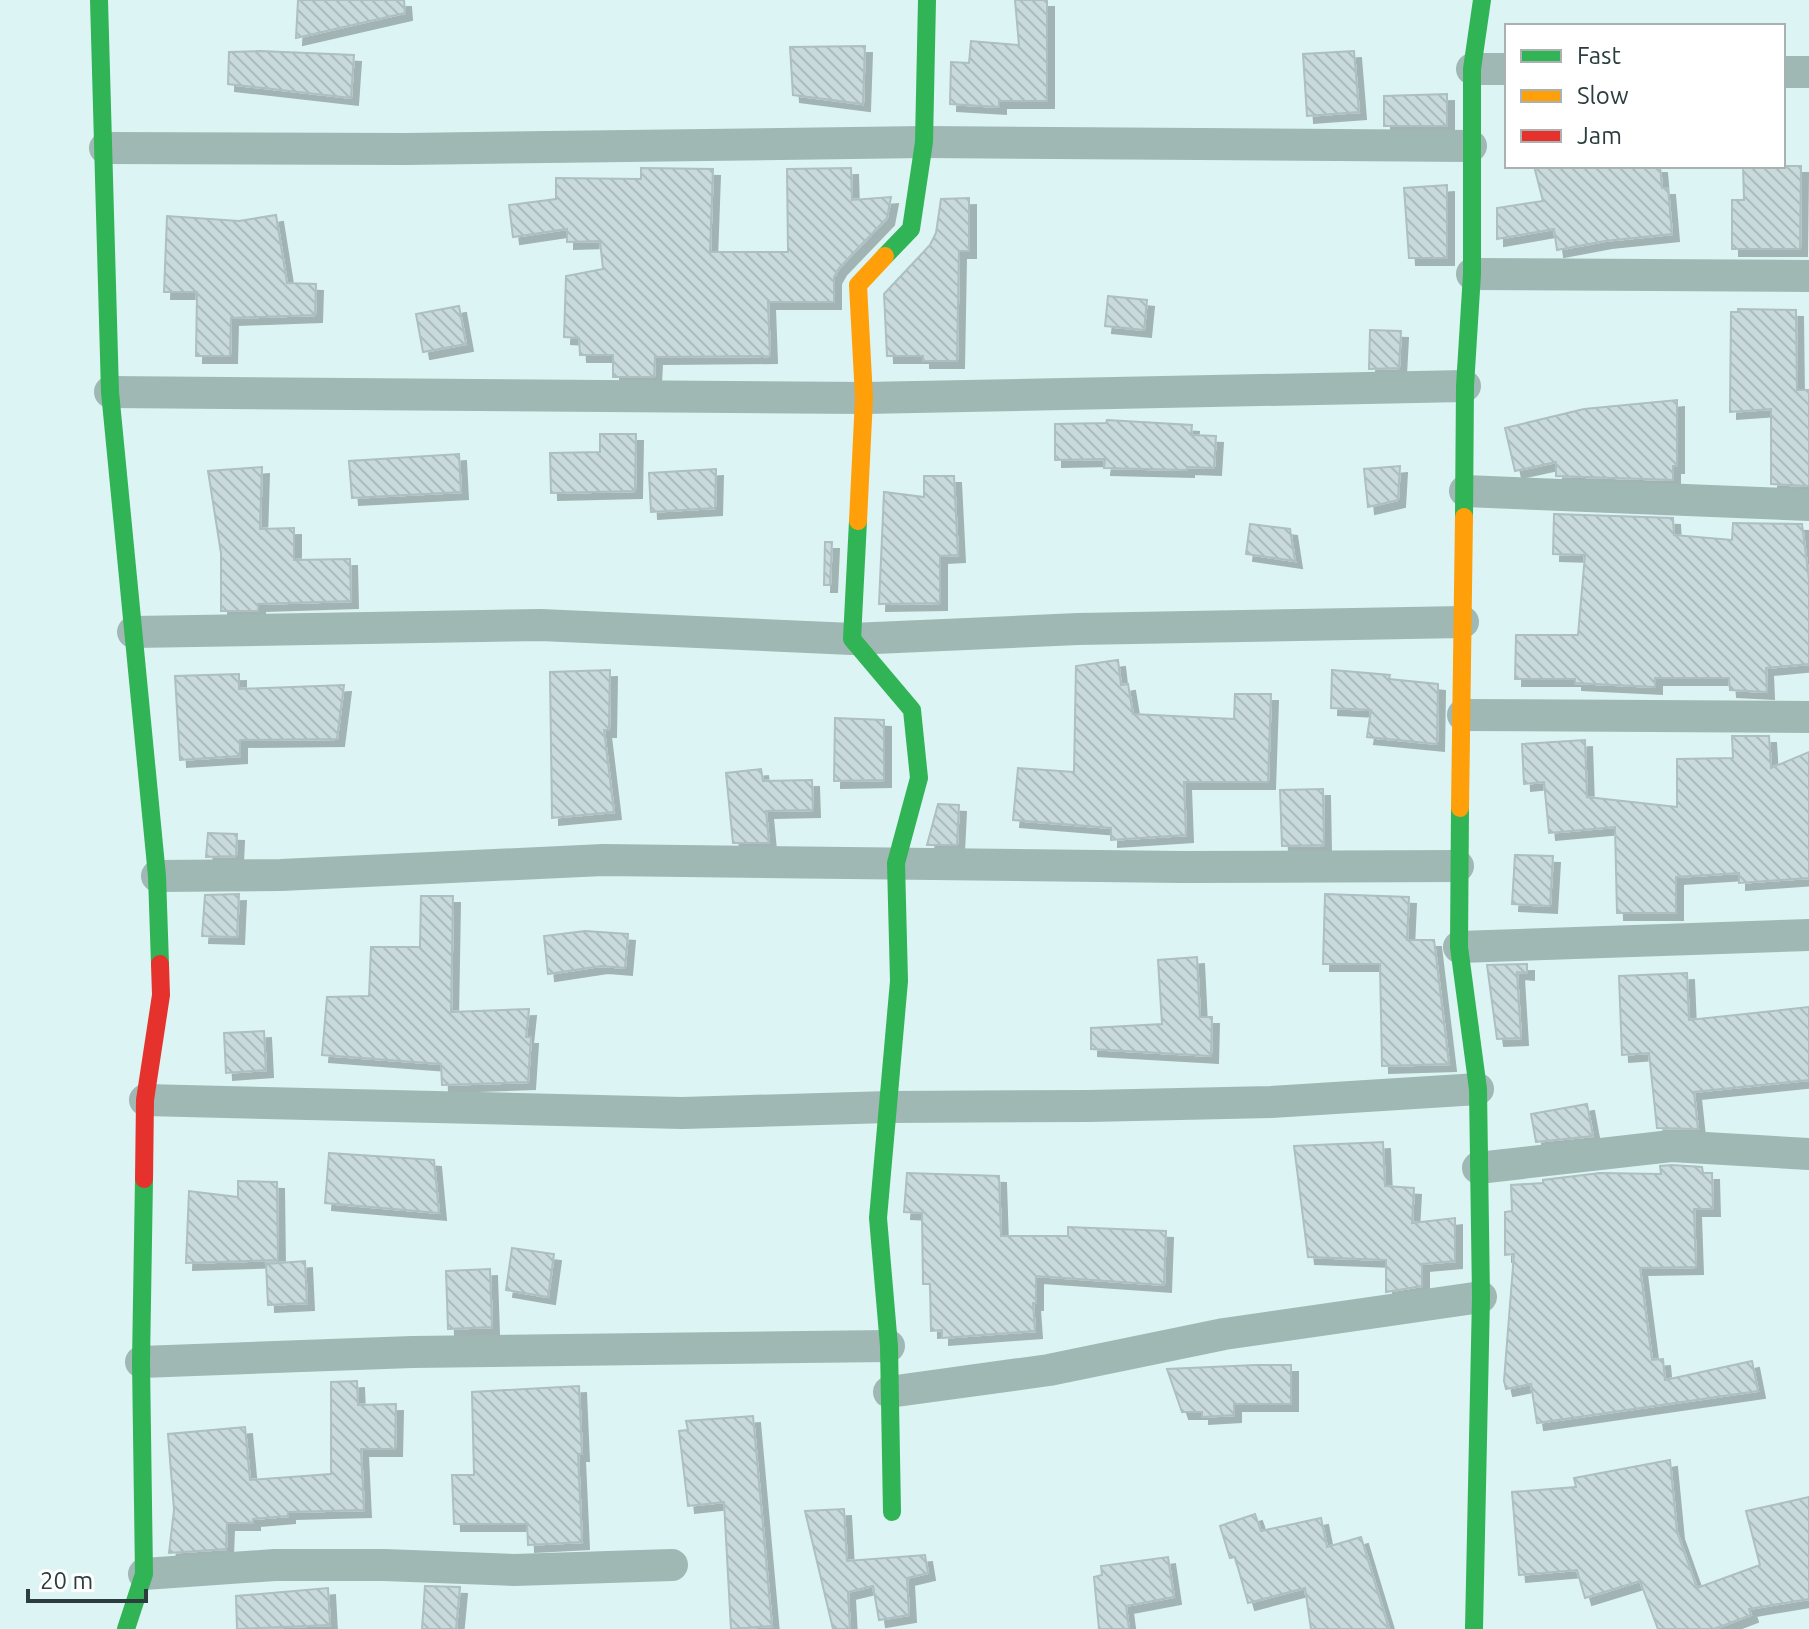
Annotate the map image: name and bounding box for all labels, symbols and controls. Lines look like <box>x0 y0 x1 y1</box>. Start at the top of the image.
legend <box>1505 24 1785 168</box>
text: Fast <box>1577 42 1621 69</box>
text: Slow <box>1577 82 1629 109</box>
text: Jam <box>1577 122 1622 149</box>
scale bar <box>28 1553 146 1603</box>
text: 20 m <box>40 1567 93 1594</box>

